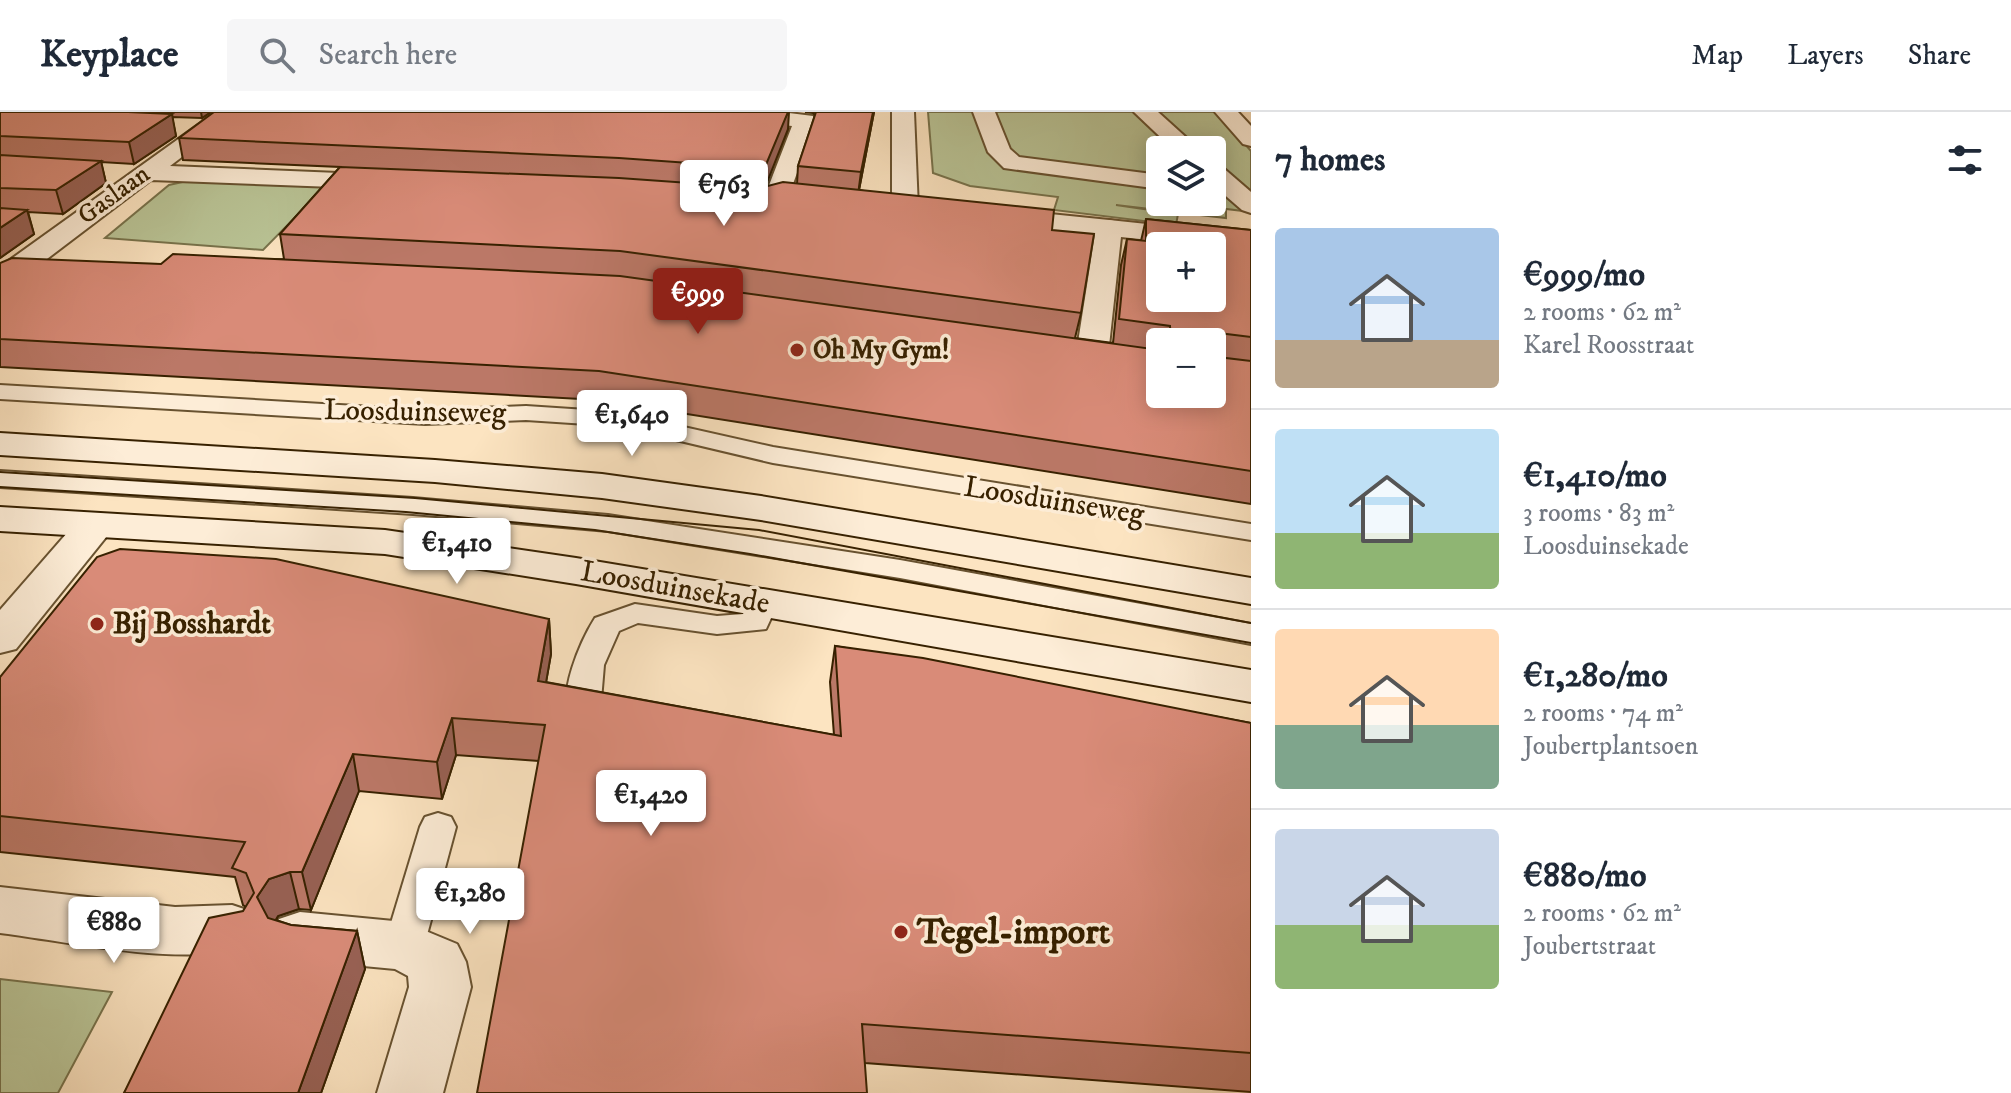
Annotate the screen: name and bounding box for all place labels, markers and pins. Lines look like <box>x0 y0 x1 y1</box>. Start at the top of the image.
pin: €763 <box>677 160 771 228</box>
pin: €999 <box>651 268 745 336</box>
place label: Oh My Gym! <box>813 334 949 367</box>
marker: Oh My Gym! <box>788 341 806 359</box>
pin: €1,640 <box>567 390 697 458</box>
pin: €1,410 <box>392 518 522 586</box>
place label: Bij Bosshardt <box>113 606 271 643</box>
marker: Bij Bosshardt <box>88 615 106 633</box>
pin: €1,420 <box>586 770 716 838</box>
pin: €1,280 <box>405 868 535 936</box>
pin: €880 <box>67 897 161 965</box>
place label: Tegel-import <box>916 910 1111 955</box>
marker: Tegel-import <box>892 923 910 941</box>

